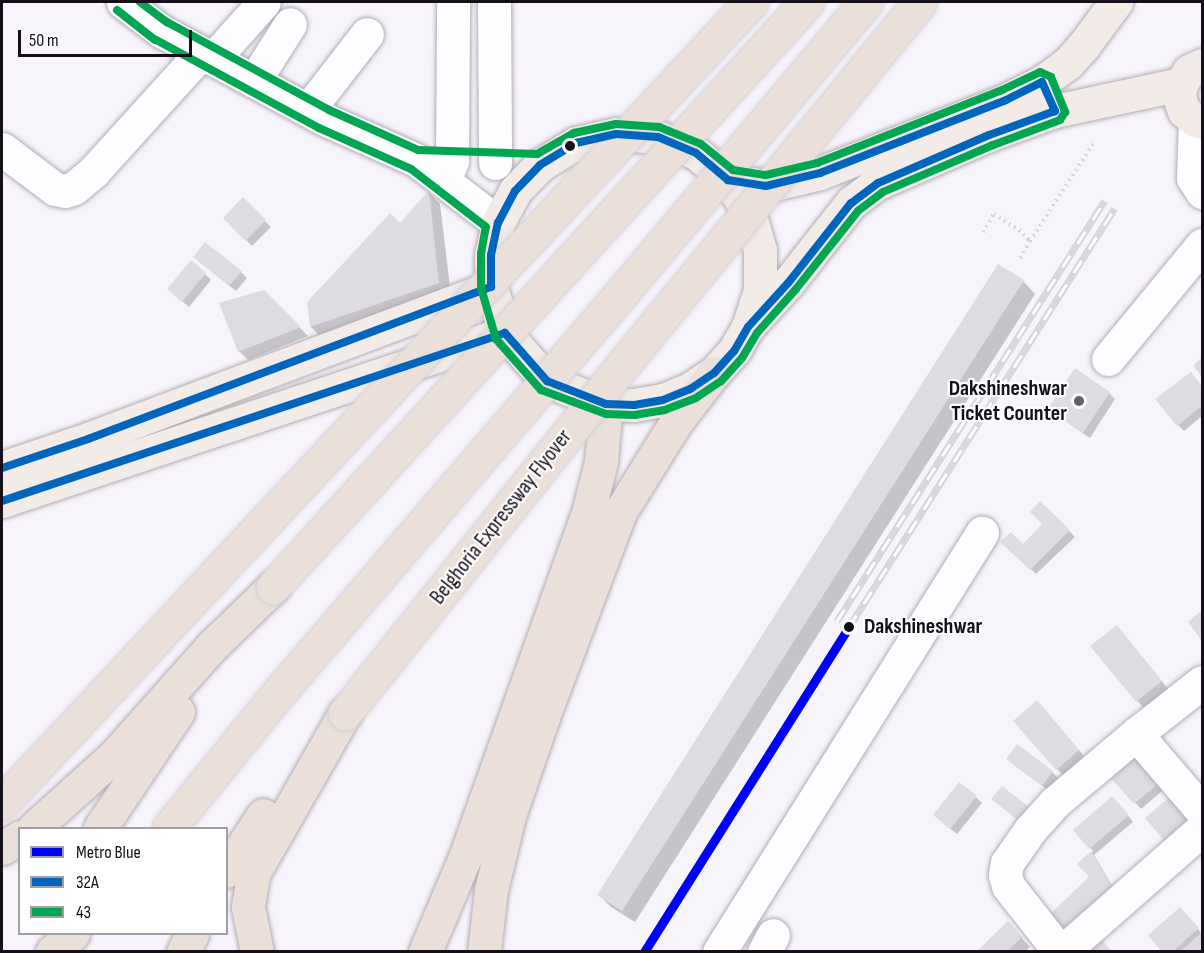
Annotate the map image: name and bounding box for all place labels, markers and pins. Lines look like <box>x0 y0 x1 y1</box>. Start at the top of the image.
unlabelled marker <box>564 140 576 152</box>
place label: Dakshineshwar Ticket Counter <box>949 375 1067 427</box>
marker: Dakshineshwar Ticket Counter <box>1072 394 1086 408</box>
place label: Dakshineshwar <box>864 614 982 640</box>
marker: Dakshineshwar <box>839 617 859 637</box>

